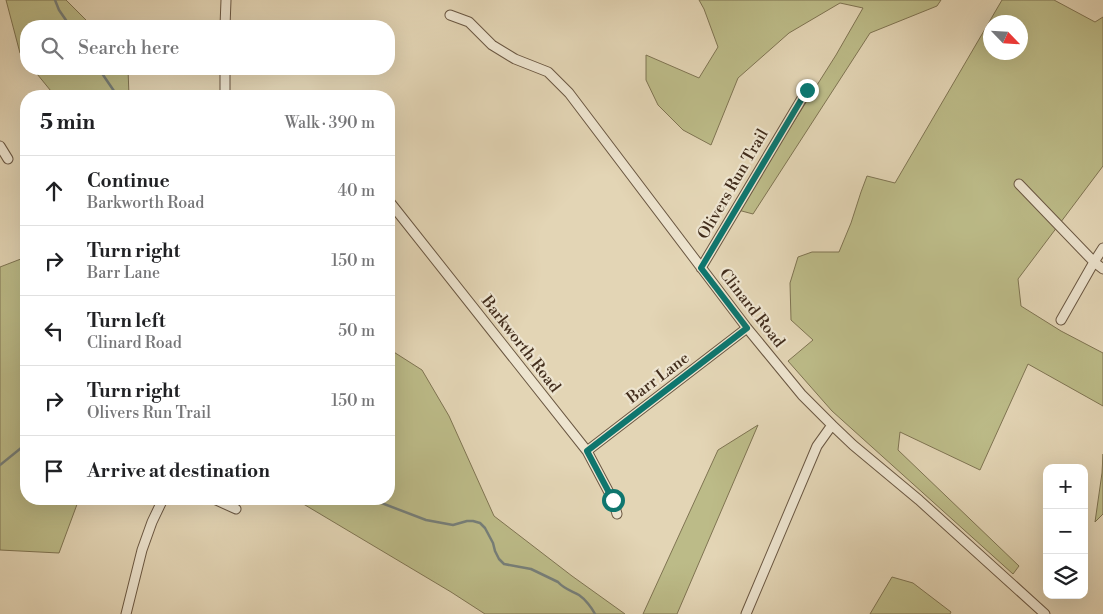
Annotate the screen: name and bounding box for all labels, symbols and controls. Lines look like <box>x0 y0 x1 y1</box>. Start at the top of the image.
north arrow <box>983 15 1028 60</box>
search box <box>20 20 395 75</box>
icon: search <box>38 34 66 62</box>
text: Search here <box>78 36 179 60</box>
route end <box>796 79 819 102</box>
text: 5 min <box>40 110 95 136</box>
text: Walk · 390 m <box>285 113 375 133</box>
street label: Olivers Run Trail <box>693 125 773 243</box>
text: Continue <box>87 169 170 193</box>
icon: ahead <box>40 177 68 205</box>
text: 40 m <box>338 181 375 201</box>
text: Barkworth Road <box>87 193 204 213</box>
text: Turn right <box>87 239 180 263</box>
icon: right <box>40 247 68 275</box>
text: 150 m <box>331 251 375 271</box>
text: Barr Lane <box>87 263 160 283</box>
street label: Clinard Road <box>715 264 789 352</box>
street label: Barkworth Road <box>476 291 565 396</box>
text: Turn left <box>87 309 166 333</box>
icon: left <box>40 317 68 345</box>
text: 50 m <box>338 321 375 341</box>
text: Clinard Road <box>87 333 182 353</box>
street label: Barr Lane <box>622 348 693 409</box>
text: Turn right <box>87 379 180 403</box>
icon: right <box>40 387 68 415</box>
text: 150 m <box>331 391 375 411</box>
text: Olivers Run Trail <box>87 403 211 423</box>
icon: arrive <box>40 457 68 485</box>
text: Arrive at destination <box>87 459 270 483</box>
map controls <box>1043 464 1088 599</box>
button: + <box>1043 464 1088 509</box>
route start <box>602 489 625 512</box>
button: − <box>1043 509 1088 554</box>
button: layers <box>1043 554 1088 599</box>

